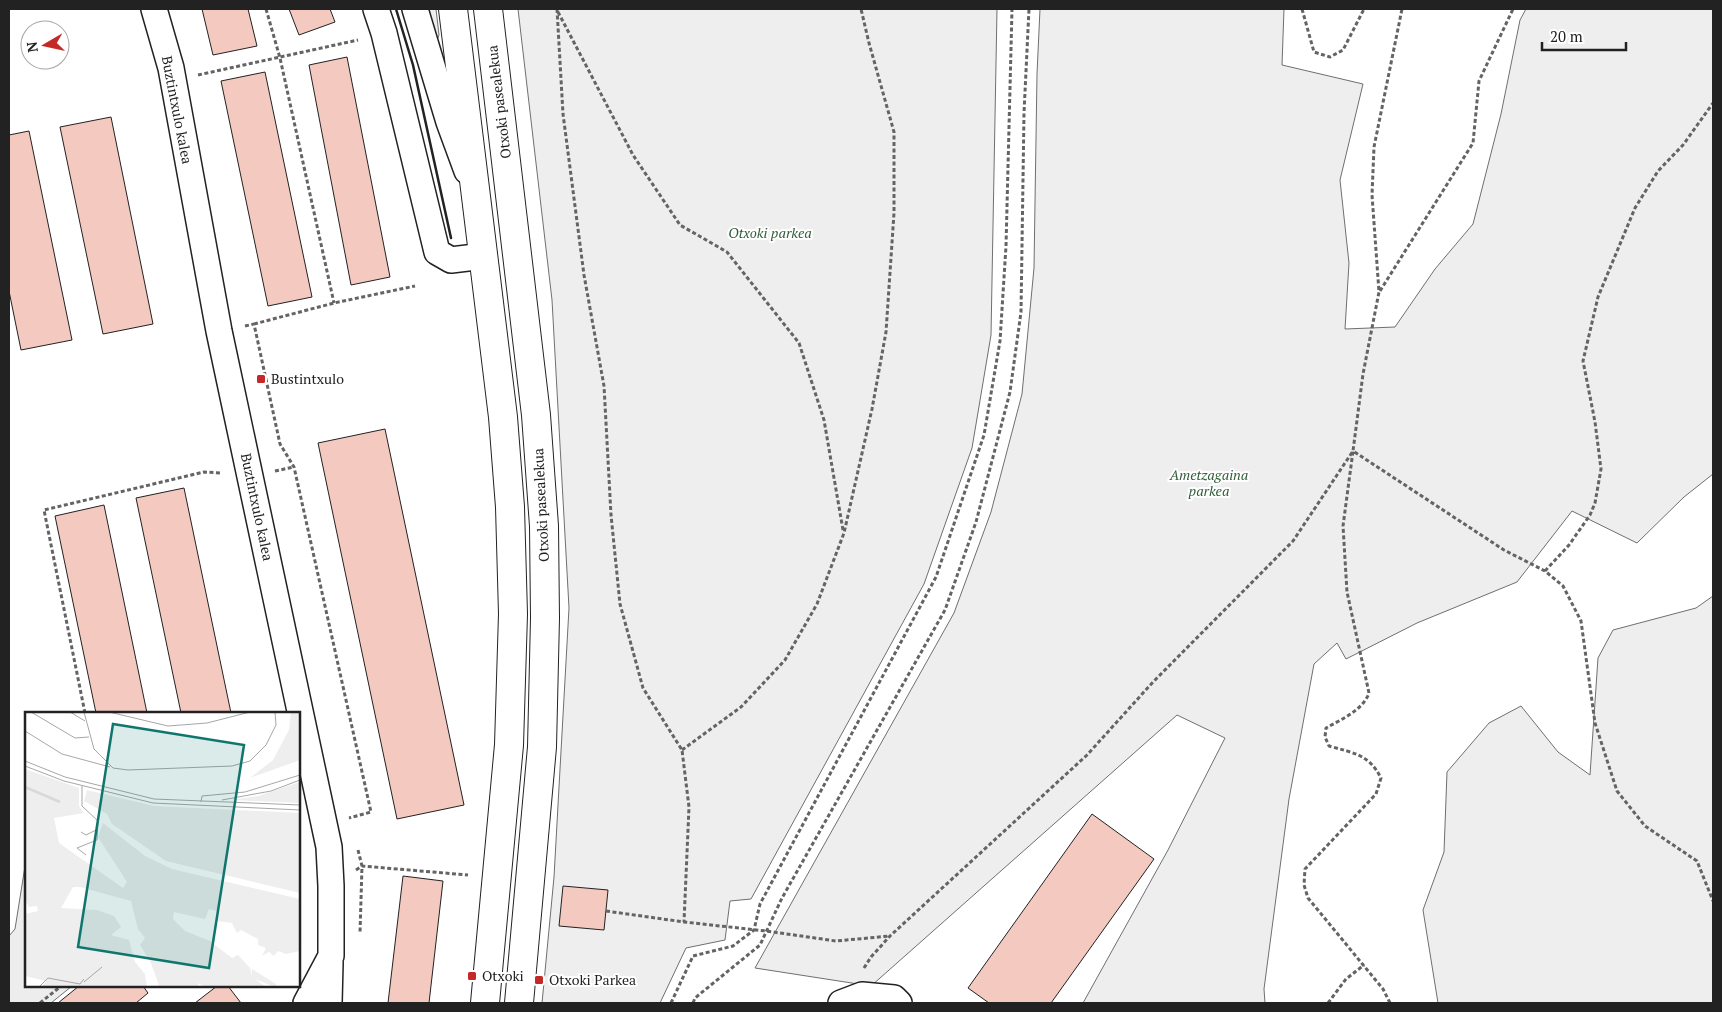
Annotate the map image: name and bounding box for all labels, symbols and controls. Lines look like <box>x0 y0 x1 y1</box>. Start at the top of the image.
north arrow <box>20 20 70 70</box>
scale bar <box>1542 20 1626 52</box>
text: 20 m <box>1550 26 1583 46</box>
text: N <box>21 40 42 54</box>
street label: Otxoki pasealekua <box>482 44 515 160</box>
street label: Buztintxulo kalea <box>158 54 197 166</box>
park label: Otxoki parkea <box>728 223 812 242</box>
place label: Bustintxulo <box>271 369 344 388</box>
marker: Bustintxulo <box>255 373 267 385</box>
street label: Otxoki pasealekua <box>528 448 553 562</box>
street label: Buztintxulo kalea <box>237 451 278 563</box>
park label: Ametzagaina parkea <box>1169 465 1248 500</box>
inset map <box>25 712 300 987</box>
place label: Otxoki <box>482 966 524 985</box>
marker: Otxoki <box>466 970 478 982</box>
place label: Otxoki Parkea <box>549 970 636 989</box>
marker: Otxoki Parkea <box>533 974 545 986</box>

